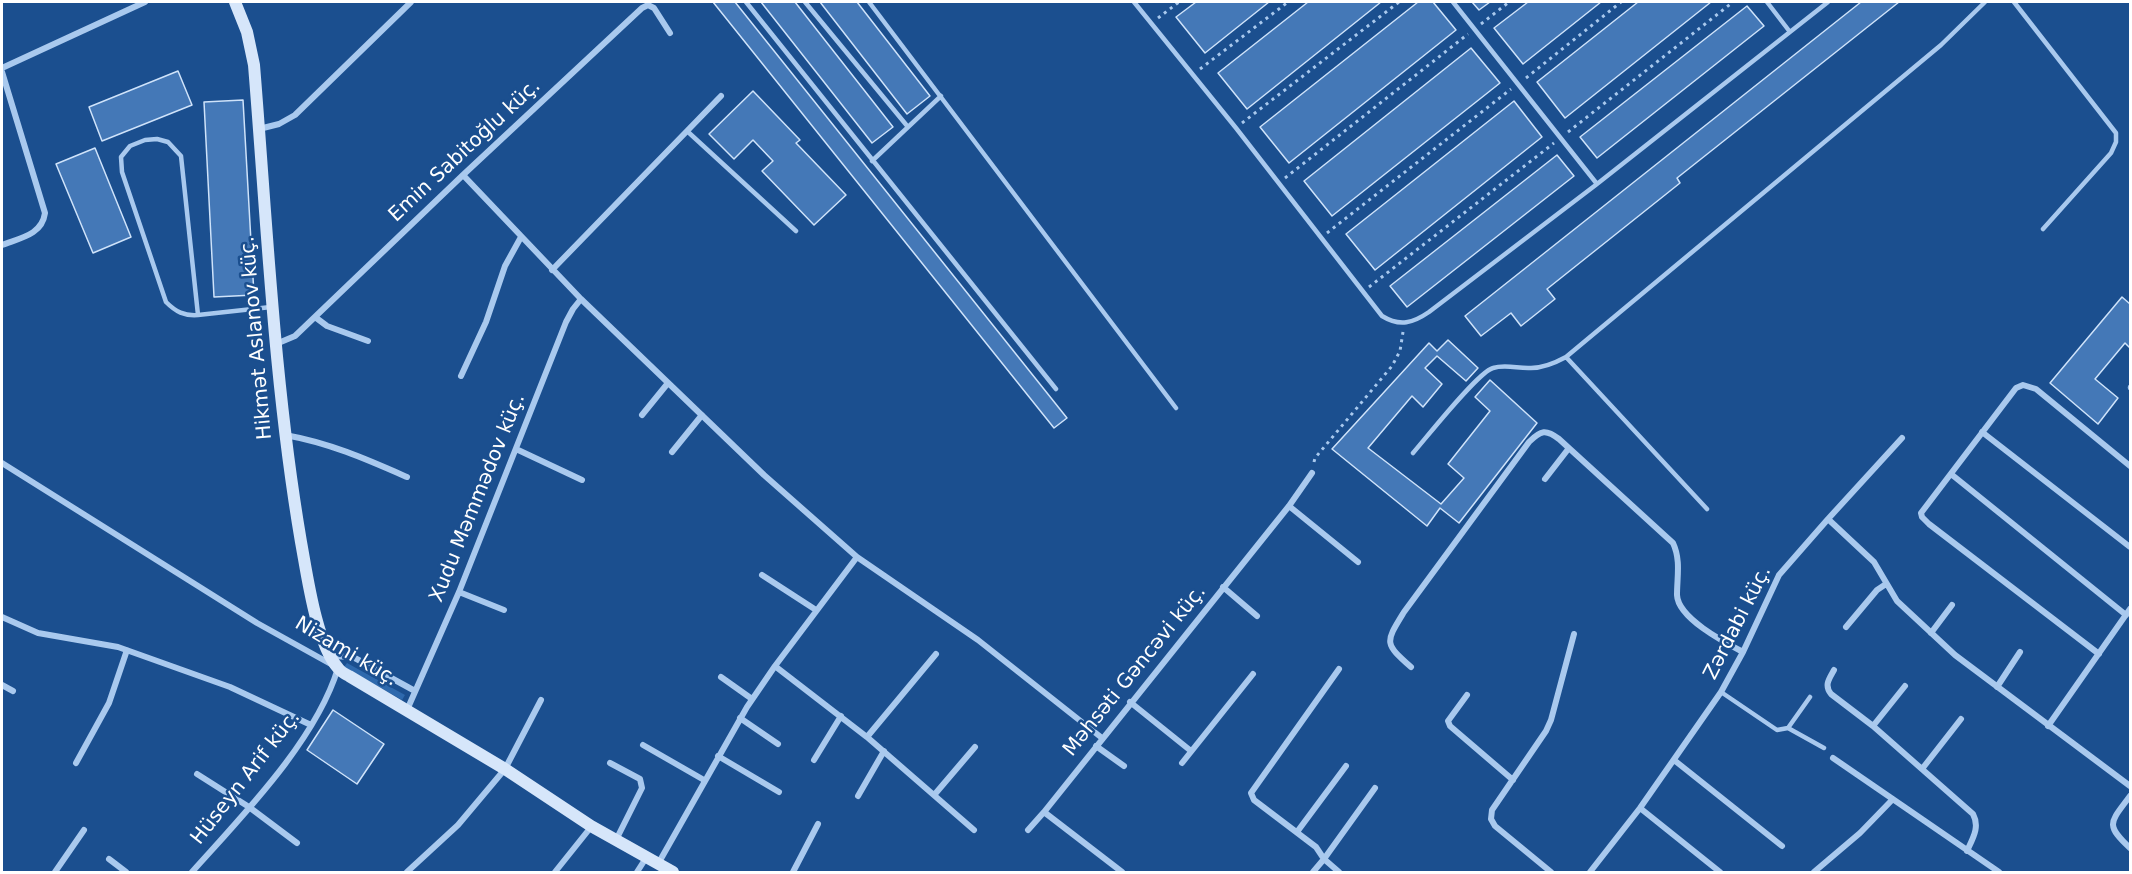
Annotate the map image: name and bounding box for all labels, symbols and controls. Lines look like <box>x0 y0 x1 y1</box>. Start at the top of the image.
street label: Emin Sabitoğlu küç. <box>384 75 546 227</box>
street label: Hikmət Aslanov küç. <box>236 235 278 441</box>
street label: Xudu Məmmədov küç. <box>425 390 531 606</box>
street label: Zərdabi küç. <box>1699 562 1777 684</box>
street label: Məhsəti Gəncəvi küç. <box>1059 581 1211 761</box>
street label: Nizami küç. <box>290 612 402 692</box>
street label: Hüseyn Arif küç. <box>186 706 306 850</box>

